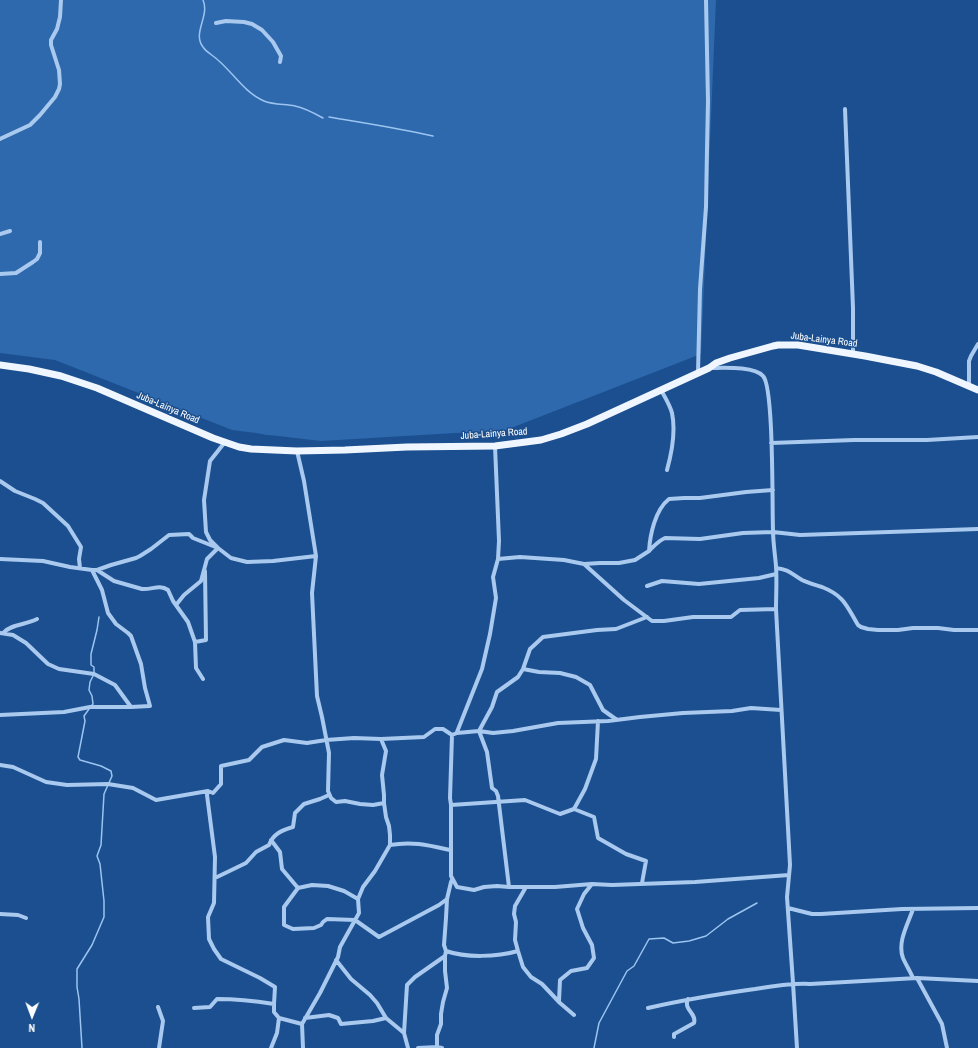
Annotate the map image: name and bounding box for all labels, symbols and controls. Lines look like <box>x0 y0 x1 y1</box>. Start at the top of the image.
street label: Juba-Lainya Road <box>790 330 858 350</box>
street label: Juba-Lainya Road <box>135 389 201 427</box>
street label: Juba-Lainya Road <box>460 426 528 442</box>
north arrow <box>12 996 52 1036</box>
text: N <box>28 1021 35 1035</box>

